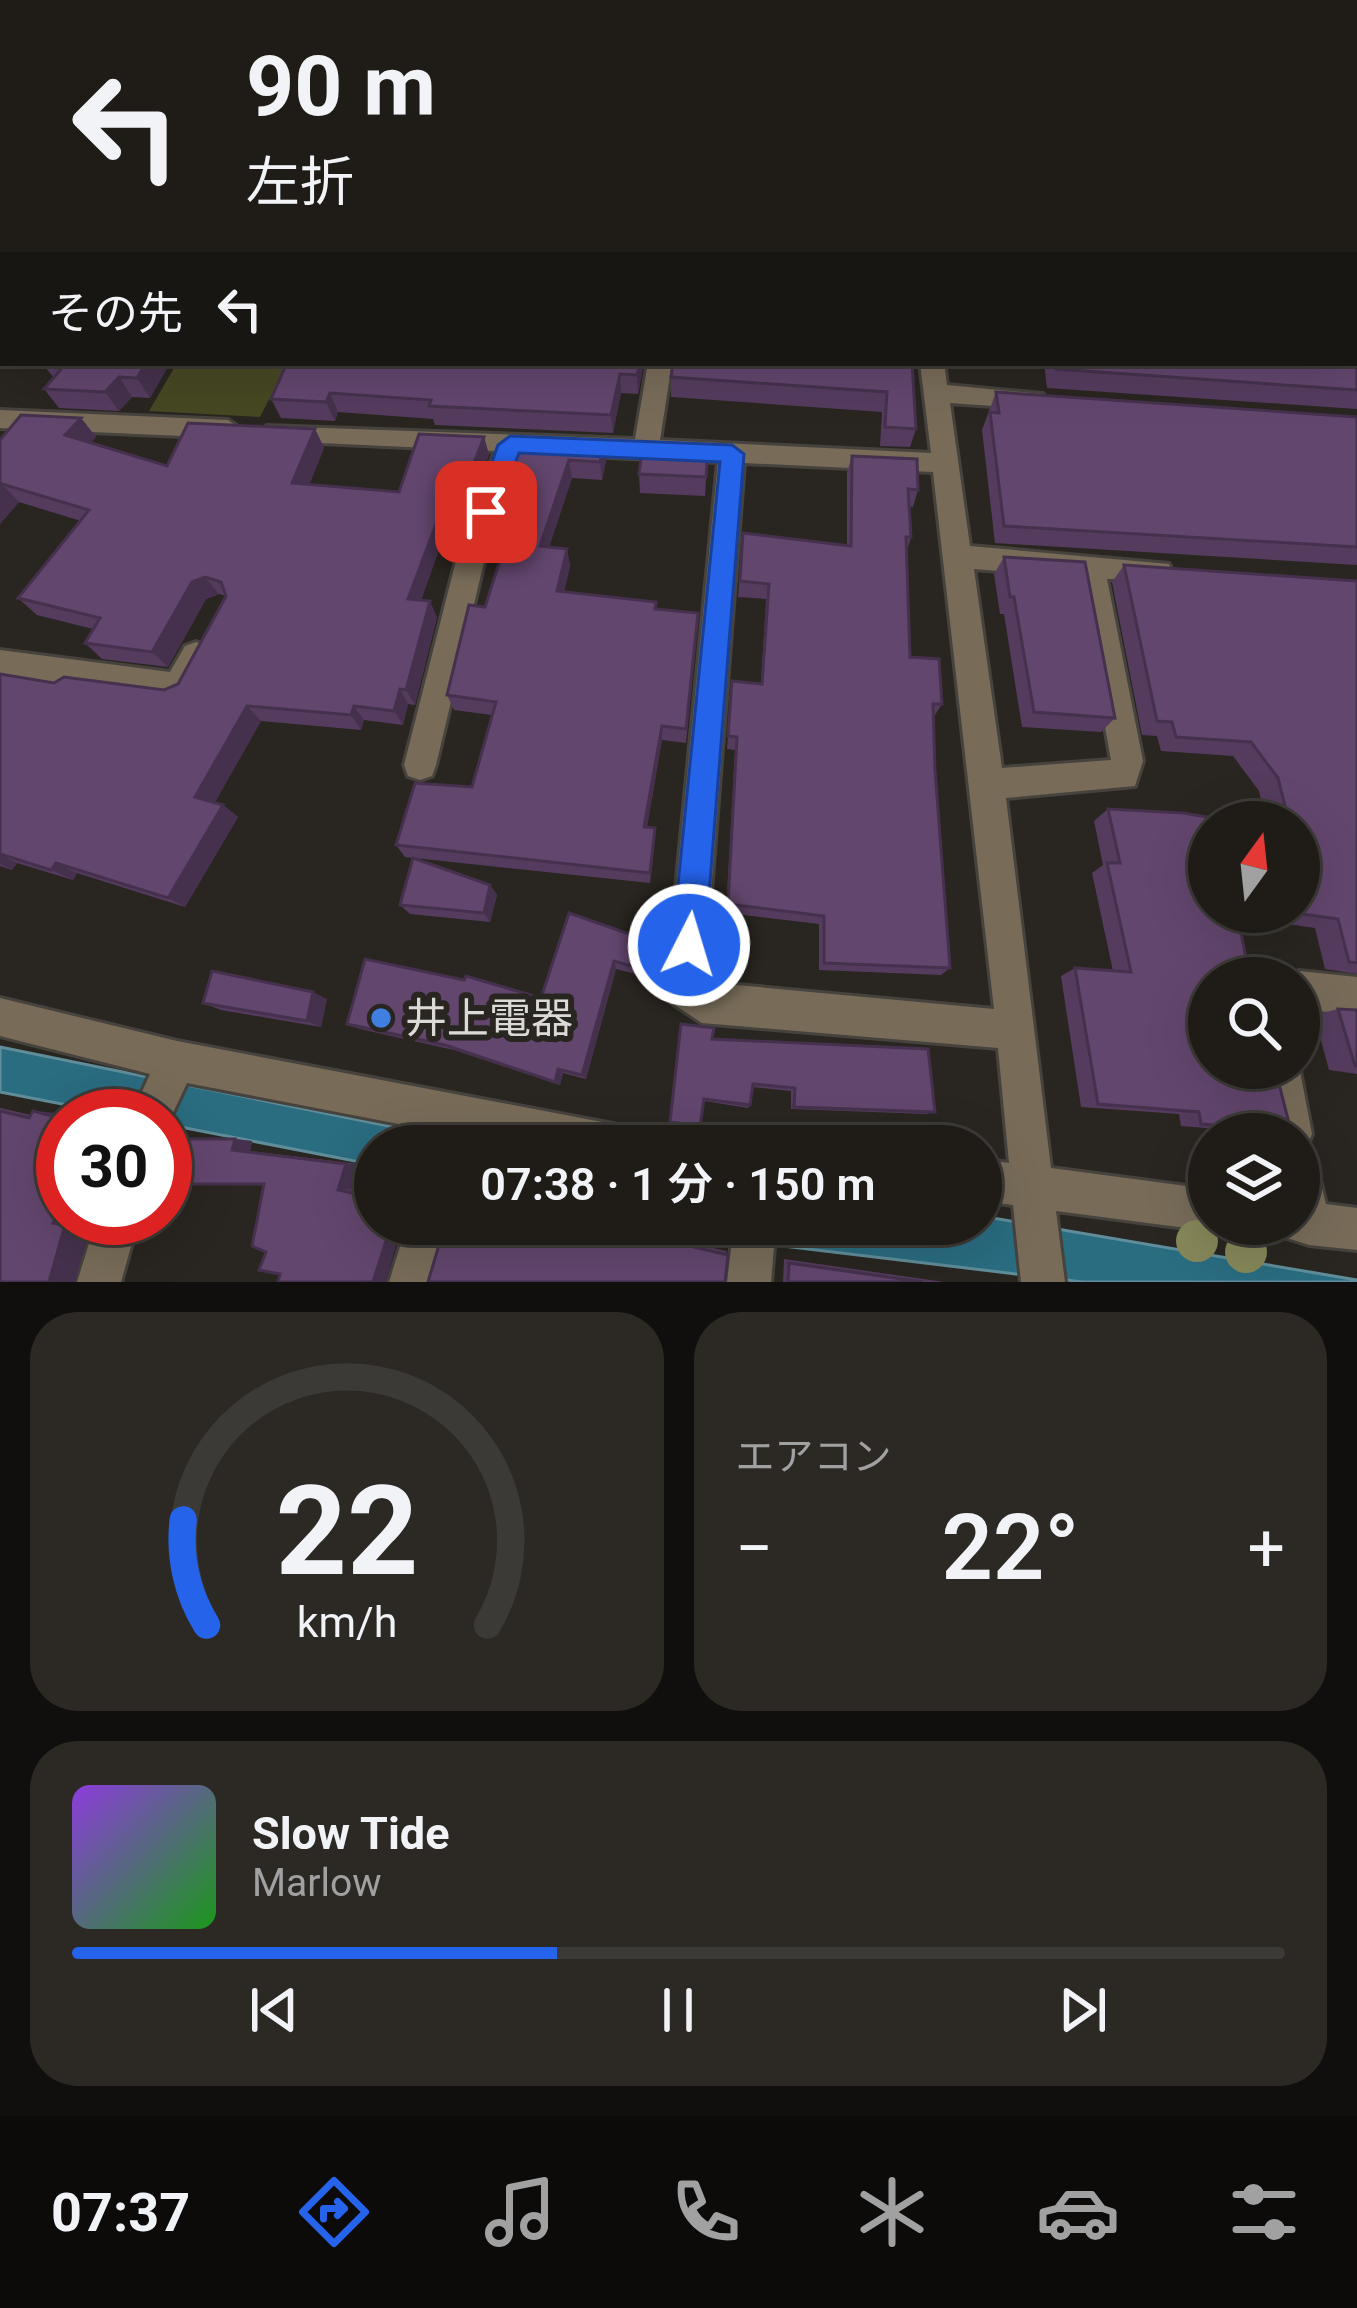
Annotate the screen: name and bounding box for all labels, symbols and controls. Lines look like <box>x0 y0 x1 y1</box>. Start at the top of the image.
text: 90 m <box>246 37 436 136</box>
icon: left <box>48 48 204 204</box>
text: 左折 <box>246 151 354 214</box>
icon: left <box>207 276 273 342</box>
text: その先 <box>48 287 183 340</box>
pin <box>435 461 537 563</box>
icon: arrive <box>453 479 519 545</box>
north arrow <box>1188 801 1320 933</box>
map controls <box>1188 801 1320 1245</box>
position arrow <box>626 882 752 1008</box>
button: search <box>1188 957 1320 1089</box>
place label: 井上電器 <box>405 994 573 1043</box>
marker: 井上電器 <box>368 1005 394 1031</box>
speed limit sign: 30 <box>36 1089 192 1245</box>
button: layers <box>1188 1113 1320 1245</box>
text: 07:38 · 1 分 · 150 m <box>480 1158 876 1211</box>
text: エアコン <box>736 1434 892 1480</box>
text: 22 <box>275 1458 418 1604</box>
text: 22° <box>942 1496 1079 1601</box>
text: − <box>736 1510 773 1587</box>
text: + <box>1248 1510 1285 1587</box>
text: km/h <box>296 1596 397 1646</box>
text: Slow Tide <box>252 1807 450 1860</box>
text: Marlow <box>252 1860 382 1906</box>
icon: previous <box>241 1977 307 2043</box>
icon: pause <box>645 1977 711 2043</box>
icon: next <box>1050 1977 1116 2043</box>
icon: directions <box>292 2170 376 2254</box>
icon: music <box>478 2170 562 2254</box>
icon: phone <box>664 2170 748 2254</box>
icon: climate <box>850 2170 934 2254</box>
icon: car <box>1036 2170 1120 2254</box>
icon: filters <box>1222 2170 1306 2254</box>
text: 07:37 <box>51 2181 190 2244</box>

